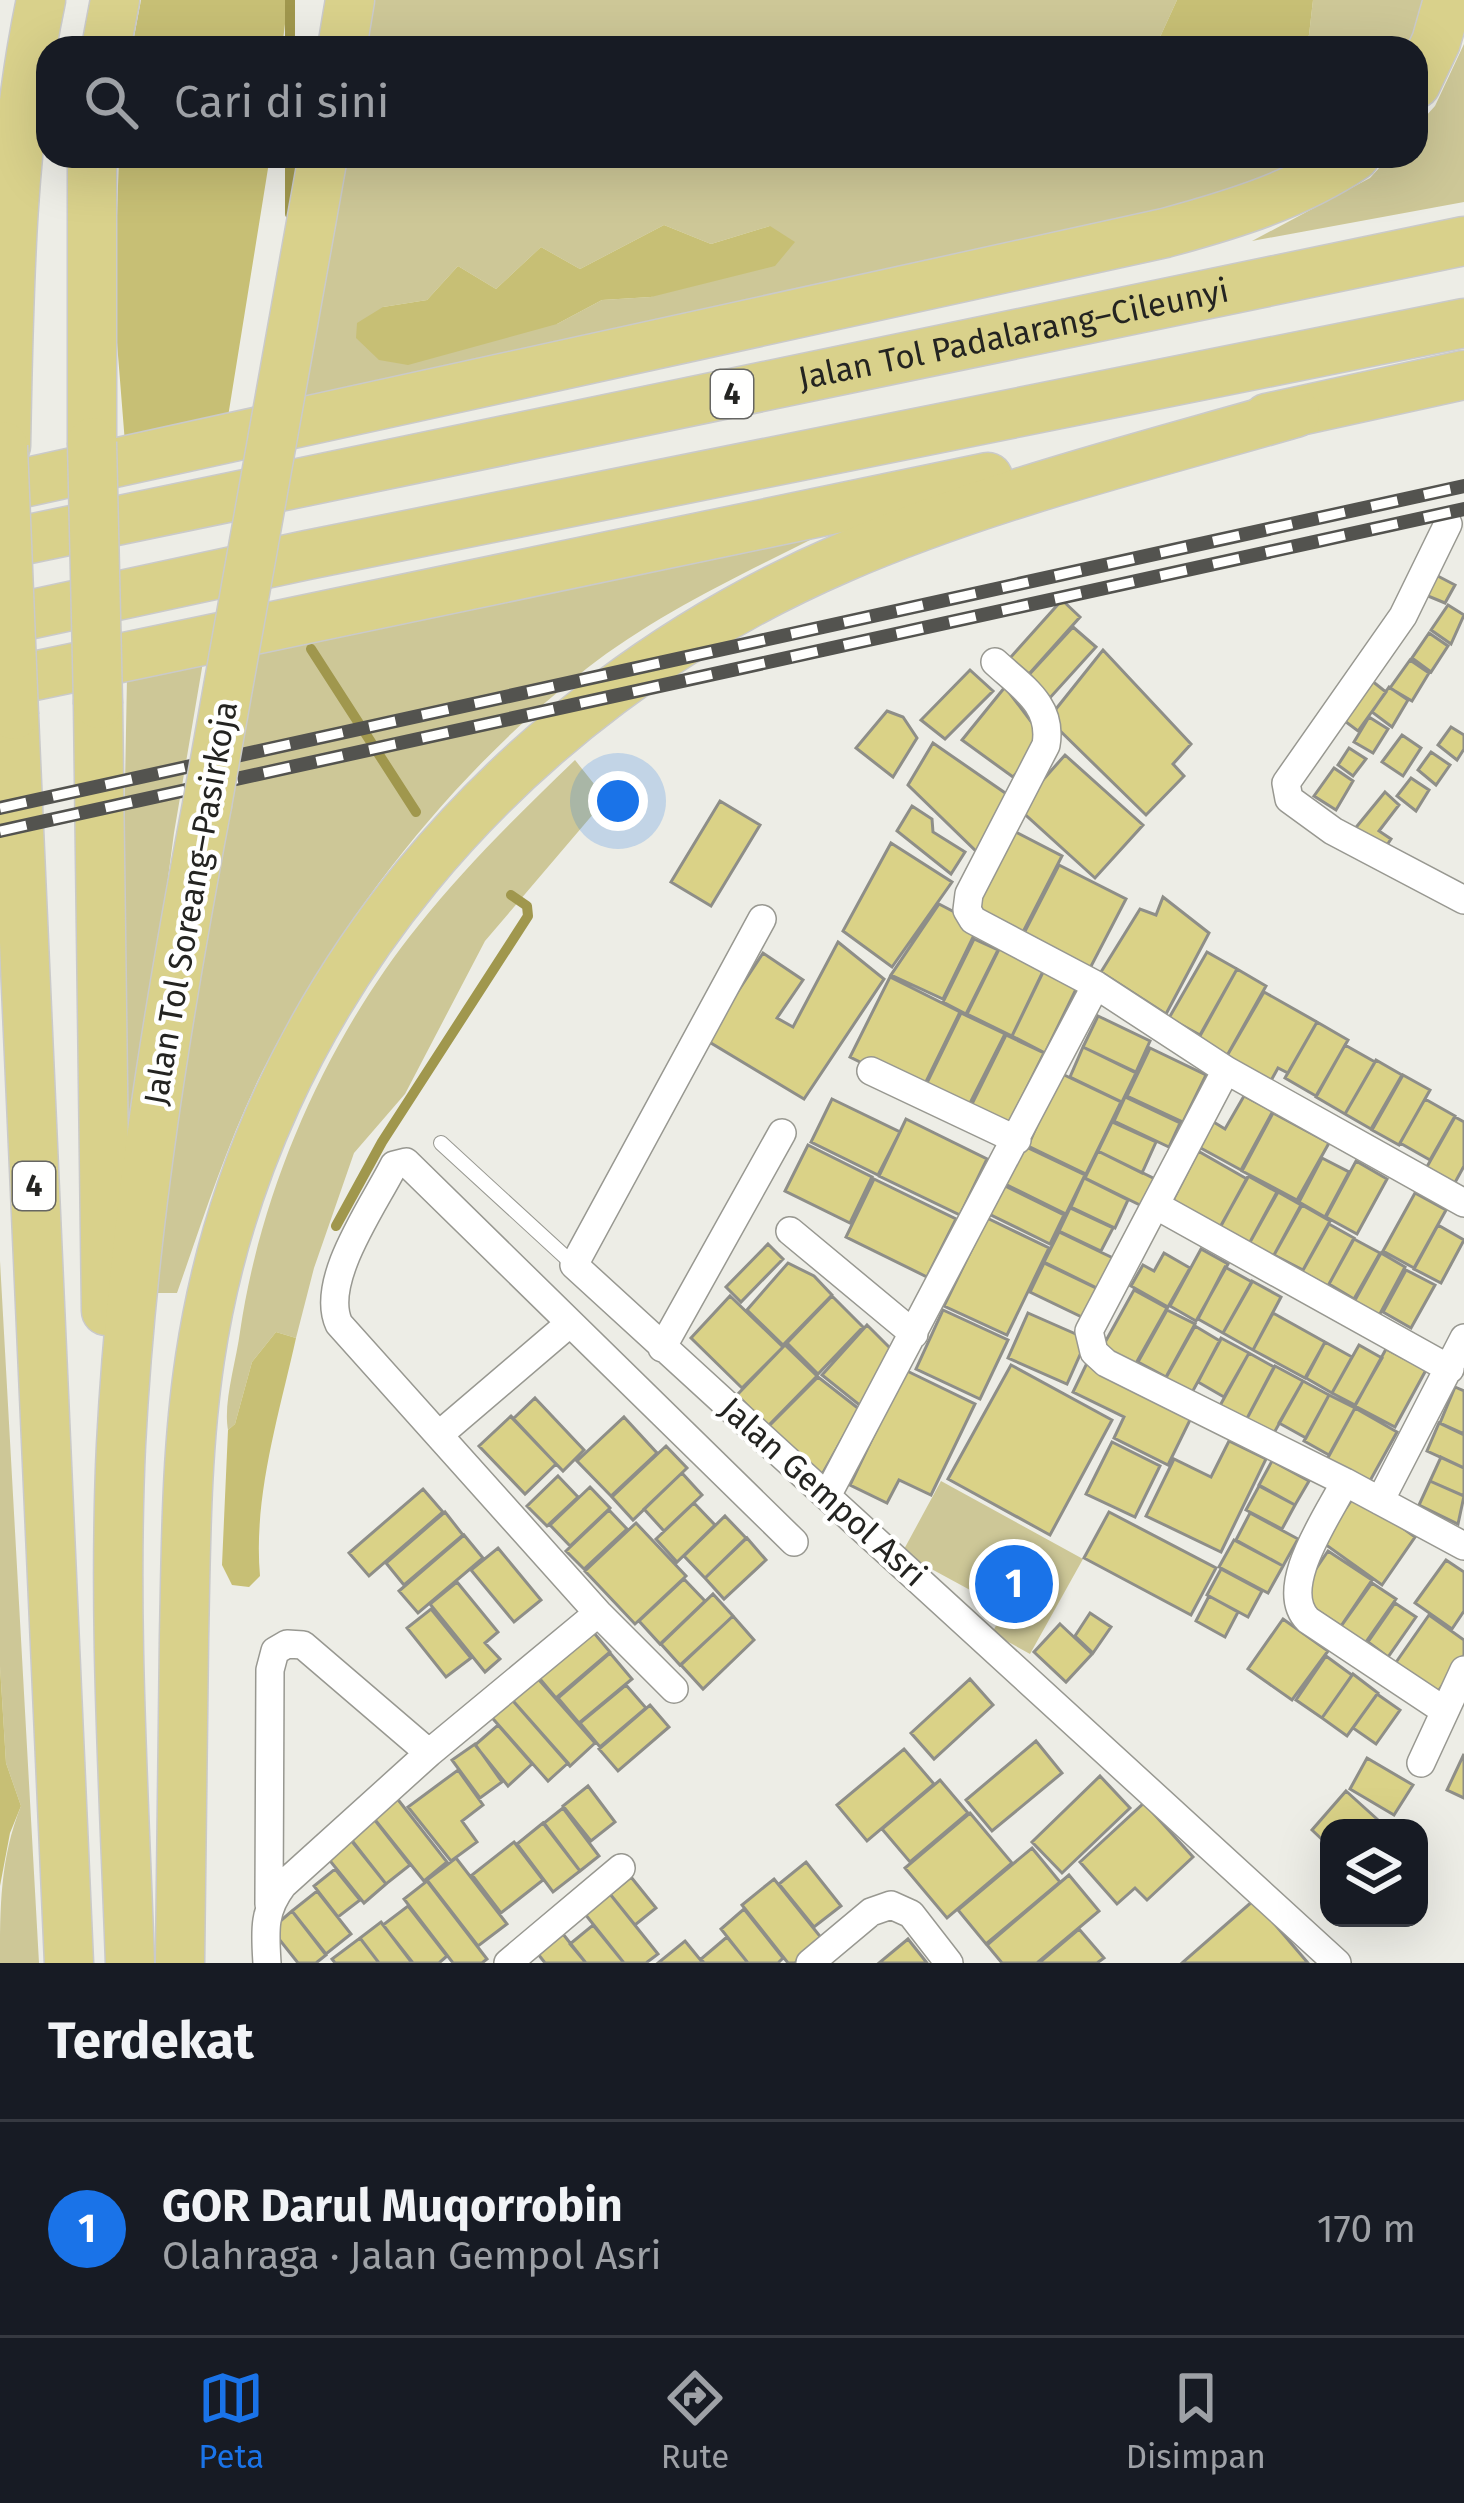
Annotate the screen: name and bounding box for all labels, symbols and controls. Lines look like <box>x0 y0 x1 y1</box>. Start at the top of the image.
search box <box>36 36 1428 168</box>
icon: search <box>78 69 144 135</box>
text: Cari di sini <box>174 75 390 129</box>
street label: Jalan Tol Padalarang–Cileunyi <box>795 270 1232 399</box>
road number: 4 <box>711 370 753 418</box>
street label: Jalan Tol Soreang–Pasirkoja <box>136 698 246 1108</box>
your location <box>588 771 648 831</box>
road number: 4 <box>13 1162 55 1210</box>
street label: Jalan Gempol Asri <box>712 1389 934 1595</box>
pin: 1 <box>975 1539 1053 1629</box>
map controls <box>1320 1819 1428 1927</box>
button: layers <box>1320 1819 1428 1927</box>
text: Terdekat <box>48 2010 254 2072</box>
text: GOR Darul Muqorrobin <box>162 2179 623 2233</box>
text: 1 <box>78 2206 96 2252</box>
text: 170 m <box>1317 2206 1416 2252</box>
text: Olahraga · Jalan Gempol Asri <box>162 2233 662 2279</box>
tab: Peta <box>198 2365 264 2477</box>
tab: Rute <box>661 2365 729 2477</box>
tab: Disimpan <box>1126 2365 1266 2477</box>

